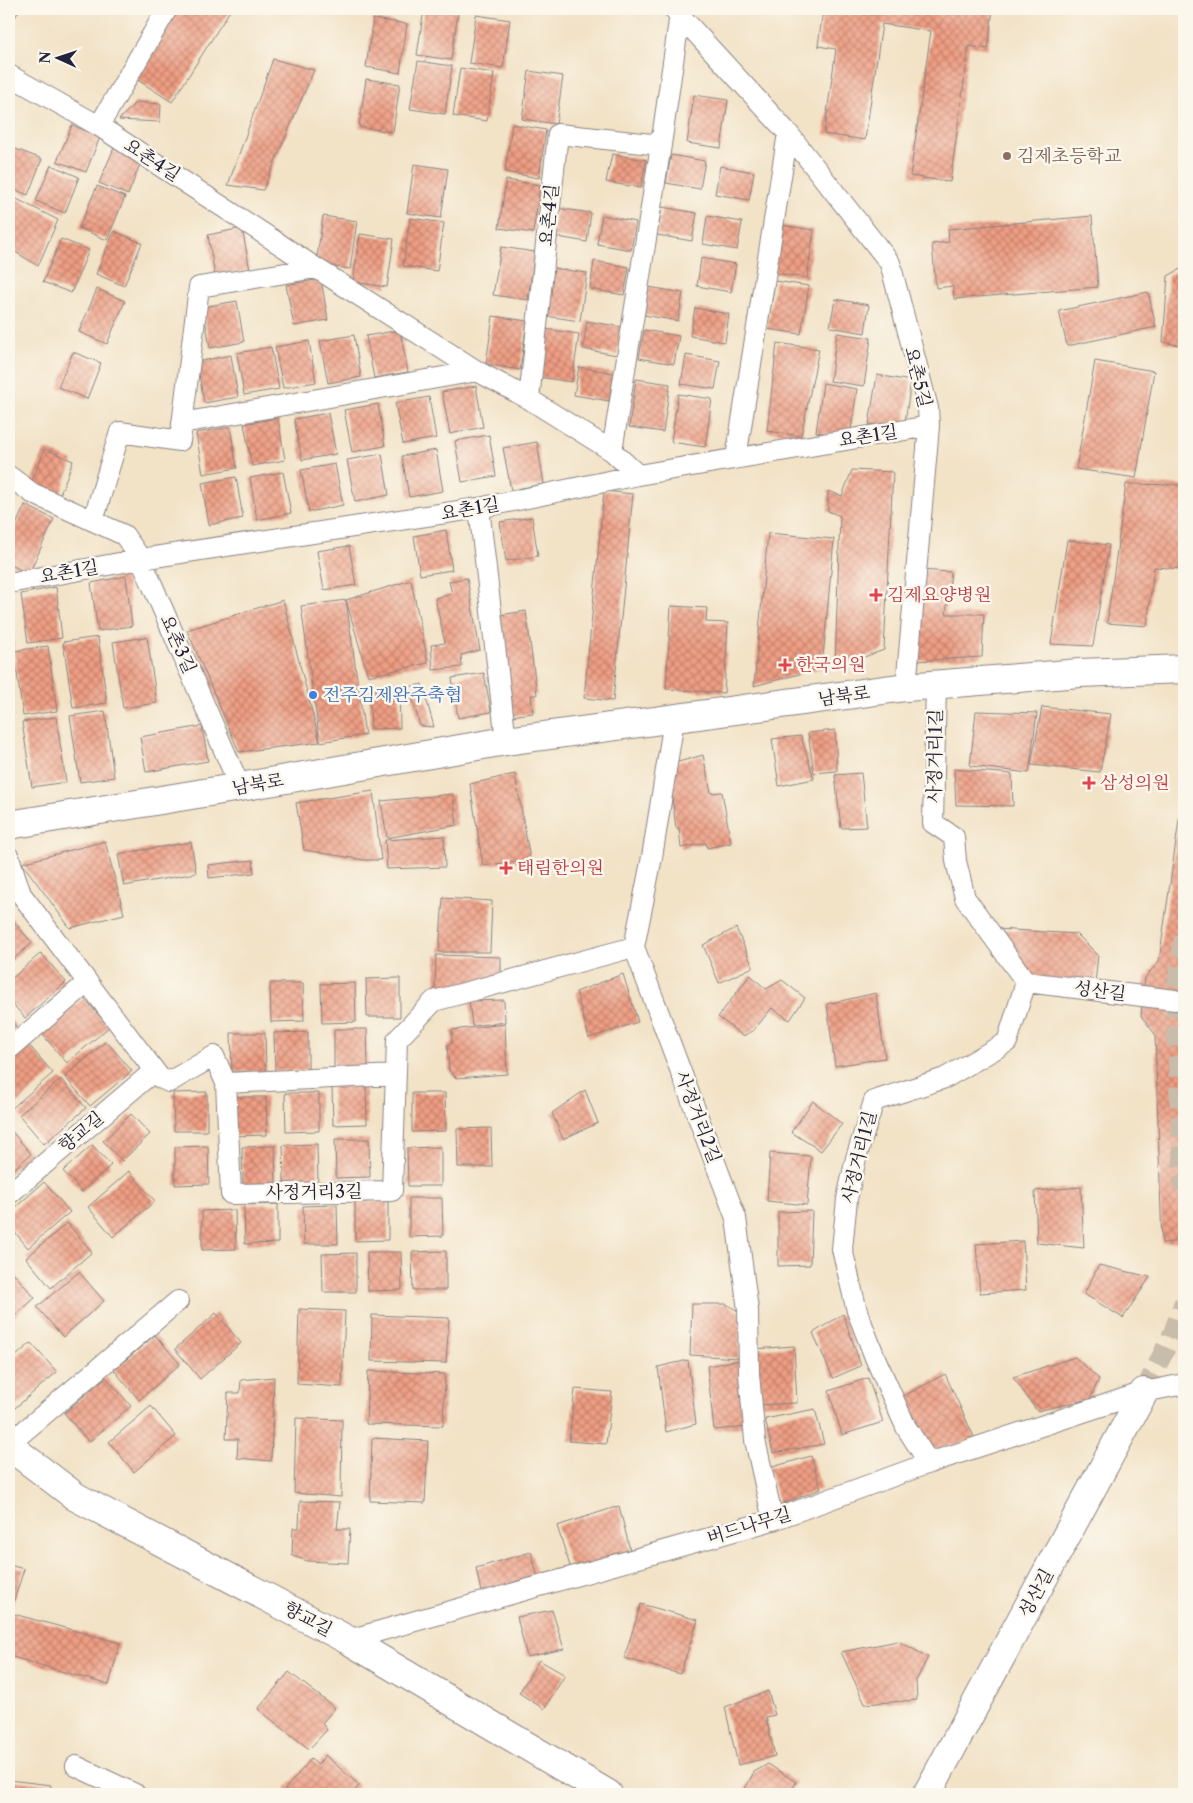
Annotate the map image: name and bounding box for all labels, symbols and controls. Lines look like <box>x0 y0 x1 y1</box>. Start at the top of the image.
north arrow <box>32 32 82 82</box>
text: N <box>36 51 54 64</box>
street label: 요촌4길 <box>120 134 184 186</box>
place label: 김제초등학교 <box>1017 145 1122 167</box>
marker: 김제초등학교 <box>1001 150 1013 162</box>
street label: 요촌4길 <box>535 183 563 247</box>
street label: 요촌5길 <box>900 344 936 410</box>
street label: 요촌1길 <box>837 420 899 452</box>
street label: 요촌1길 <box>439 493 501 525</box>
street label: 요촌1길 <box>38 556 100 588</box>
place label: 김제요양병원 <box>887 584 991 606</box>
marker: 김제요양병원 <box>869 588 883 602</box>
street label: 요촌3길 <box>155 611 201 677</box>
place label: 한국의원 <box>796 654 866 676</box>
marker: 한국의원 <box>778 658 792 672</box>
street label: 남북로 <box>817 681 871 711</box>
place label: 전주김제완주축협 <box>323 684 462 706</box>
marker: 전주김제완주축협 <box>307 689 319 701</box>
street label: 사정거리1길 <box>923 709 947 803</box>
street label: 남북로 <box>230 769 286 799</box>
place label: 삼성의원 <box>1100 772 1170 794</box>
marker: 삼성의원 <box>1082 776 1096 790</box>
place label: 태림한의원 <box>517 857 604 879</box>
marker: 태림한의원 <box>499 861 513 875</box>
street label: 성산길 <box>1073 977 1127 1005</box>
street label: 사정거리2길 <box>670 1068 726 1166</box>
street label: 향교길 <box>54 1107 108 1157</box>
street label: 사정거리1길 <box>837 1108 881 1206</box>
street label: 사정거리3길 <box>265 1180 363 1204</box>
street label: 버드나무길 <box>704 1503 794 1549</box>
street label: 성산길 <box>1014 1565 1058 1621</box>
street label: 향교길 <box>280 1597 336 1641</box>

